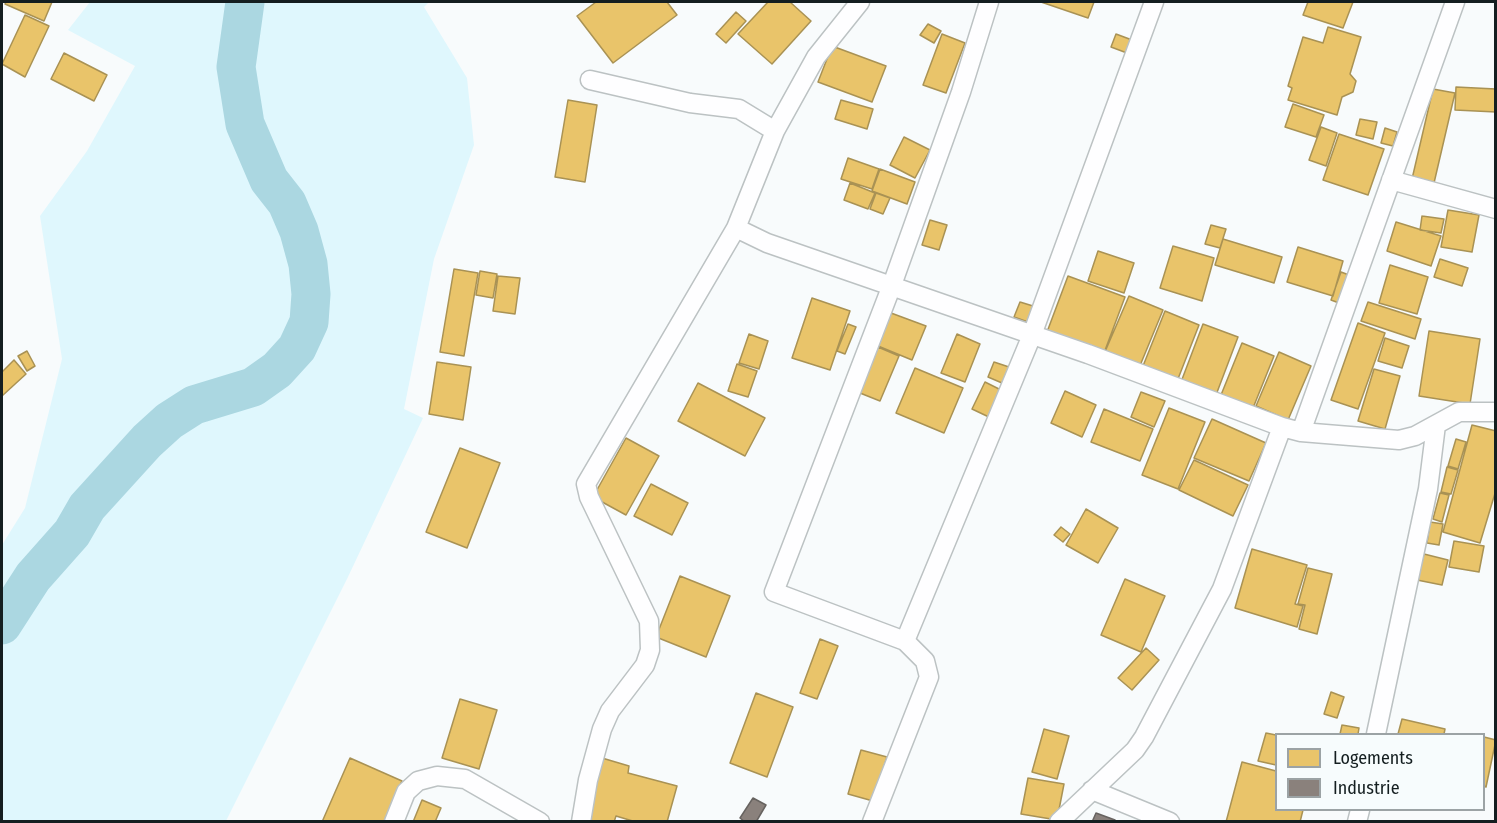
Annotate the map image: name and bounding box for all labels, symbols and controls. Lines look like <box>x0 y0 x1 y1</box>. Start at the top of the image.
legend <box>1275 733 1485 811</box>
text: Logements <box>1333 747 1413 769</box>
text: Industrie <box>1333 777 1400 799</box>

